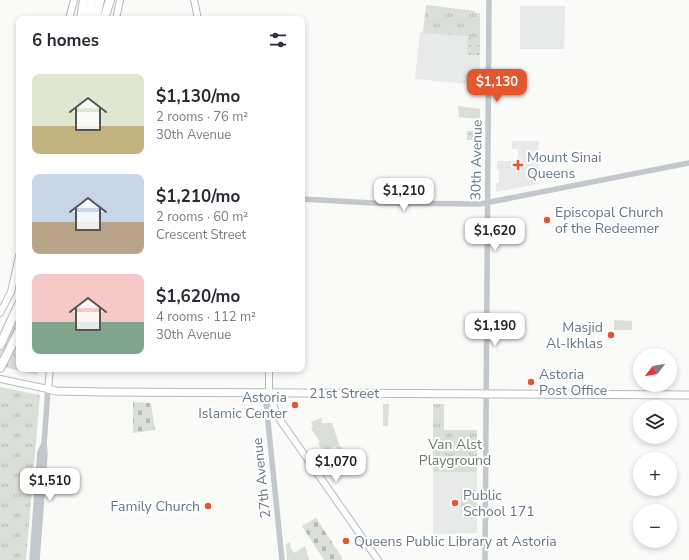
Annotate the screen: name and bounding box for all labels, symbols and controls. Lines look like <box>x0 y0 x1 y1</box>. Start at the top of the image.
text: 6 homes <box>32 29 99 52</box>
icon: filters <box>267 29 289 51</box>
pin: $1,130 <box>464 69 530 103</box>
text: $1,130 <box>476 73 518 91</box>
text: $1,130/mo <box>156 85 240 108</box>
icon: home <box>64 90 112 138</box>
text: 2 rooms · 76 m² <box>156 108 248 126</box>
street label: 30th Avenue <box>466 119 487 201</box>
text: 30th Avenue <box>156 126 231 144</box>
place label: Mount Sinai Queens <box>527 148 602 183</box>
marker: Mount Sinai Queens <box>512 159 524 171</box>
pin: $1,210 <box>371 178 437 212</box>
text: $1,210 <box>383 182 425 200</box>
text: $1,210/mo <box>156 185 240 208</box>
icon: home <box>64 190 112 238</box>
place label: Episcopal Church of the Redeemer <box>555 203 663 238</box>
text: 2 rooms · 60 m² <box>156 208 248 226</box>
marker: Episcopal Church of the Redeemer <box>542 215 552 225</box>
pin: $1,620 <box>462 218 528 252</box>
text: $1,620 <box>474 222 516 240</box>
text: Crescent Street <box>156 226 246 244</box>
text: $1,620/mo <box>156 285 240 308</box>
icon: home <box>64 290 112 338</box>
text: 4 rooms · 112 m² <box>156 308 256 326</box>
pin: $1,190 <box>462 313 528 347</box>
text: $1,190 <box>474 317 516 335</box>
place label: Masjid Al-Ikhlas <box>546 318 603 353</box>
text: 30th Avenue <box>156 326 231 344</box>
marker: Masjid Al-Ikhlas <box>606 330 616 340</box>
north arrow <box>633 348 677 392</box>
map controls <box>633 348 677 548</box>
place label: Astoria Post Office <box>539 365 607 400</box>
marker: Astoria Post Office <box>526 377 536 387</box>
street label: 21st Street <box>309 384 379 403</box>
place label: Astoria Islamic Center <box>198 388 287 423</box>
marker: Astoria Islamic Center <box>290 400 300 410</box>
button: layers <box>633 400 677 444</box>
park label: Van Alst Playground <box>419 435 491 470</box>
street label: 27th Avenue <box>248 437 275 519</box>
pin: $1,070 <box>303 449 369 483</box>
button: + <box>633 452 677 496</box>
text: $1,070 <box>315 453 357 471</box>
pin: $1,510 <box>17 468 83 502</box>
text: $1,510 <box>29 472 71 490</box>
place label: Public School 171 <box>463 486 535 521</box>
place label: Family Church <box>111 497 200 516</box>
marker: Public School 171 <box>450 498 460 508</box>
marker: Family Church <box>203 501 213 511</box>
button: − <box>633 504 677 548</box>
place label: Queens Public Library at Astoria <box>354 532 557 551</box>
marker: Queens Public Library at Astoria <box>341 536 351 546</box>

